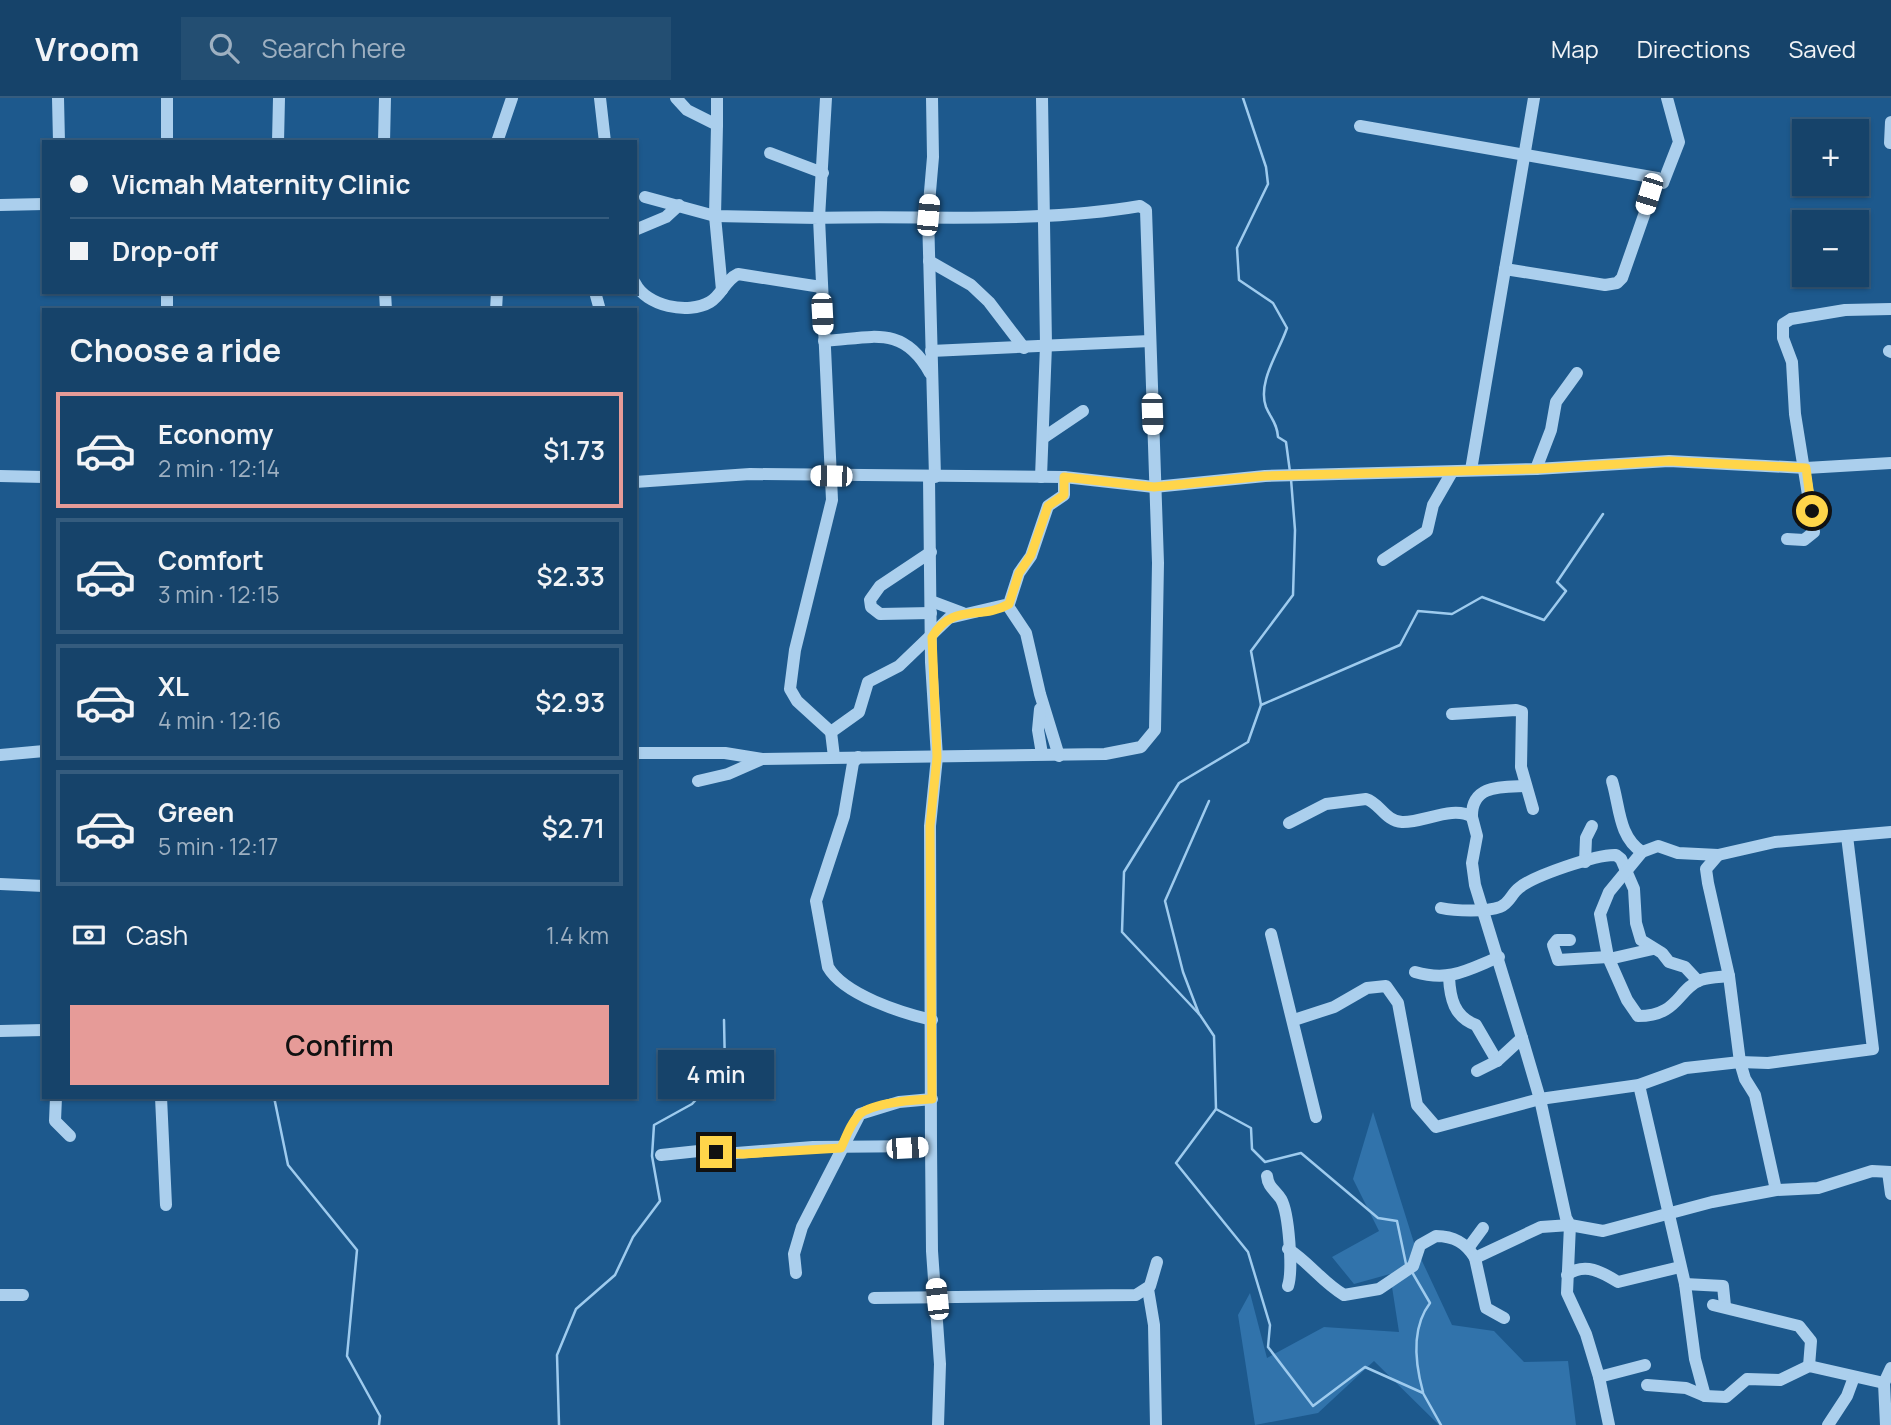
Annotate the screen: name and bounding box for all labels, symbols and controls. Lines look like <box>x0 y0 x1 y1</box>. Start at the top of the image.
search box <box>181 17 671 80</box>
text: Vroom <box>35 26 139 71</box>
icon: search <box>205 29 243 67</box>
text: Search here <box>261 30 406 66</box>
text: Map <box>1551 32 1599 65</box>
text: Directions <box>1637 32 1750 65</box>
text: Saved <box>1788 32 1856 65</box>
map controls <box>1792 119 1869 287</box>
button: + <box>1792 119 1869 196</box>
text: Vicmah Maternity Clinic <box>112 166 410 202</box>
car <box>1633 171 1666 217</box>
car <box>916 193 941 237</box>
button: − <box>1792 210 1869 287</box>
text: Drop-off <box>112 233 218 269</box>
car <box>811 292 834 336</box>
text: Choose a ride <box>70 328 281 372</box>
car <box>1141 393 1164 435</box>
text: Economy <box>158 416 273 452</box>
icon: car <box>74 419 137 482</box>
text: $1.73 <box>543 432 605 468</box>
text: 2 min · 12:14 <box>158 452 280 484</box>
car <box>810 465 853 487</box>
route start <box>1796 495 1828 527</box>
text: Comfort <box>158 542 264 578</box>
icon: car <box>74 545 137 608</box>
text: $2.33 <box>537 558 605 594</box>
text: 3 min · 12:15 <box>158 578 279 610</box>
text: XL <box>158 668 189 704</box>
icon: car <box>74 671 137 734</box>
text: $2.93 <box>535 684 605 720</box>
text: 4 min · 12:16 <box>158 704 281 736</box>
text: Green <box>158 794 234 830</box>
icon: car <box>74 797 137 860</box>
text: $2.71 <box>542 810 605 846</box>
text: 5 min · 12:17 <box>158 830 278 862</box>
icon: cash <box>70 916 108 954</box>
text: Cash <box>126 917 188 953</box>
text: 1.4 km <box>546 919 609 951</box>
button: Confirm <box>70 1005 609 1085</box>
callout: 4 min <box>658 1051 774 1100</box>
text: 4 min <box>687 1058 745 1090</box>
route end <box>700 1136 732 1168</box>
car <box>886 1136 929 1160</box>
car <box>925 1277 950 1321</box>

